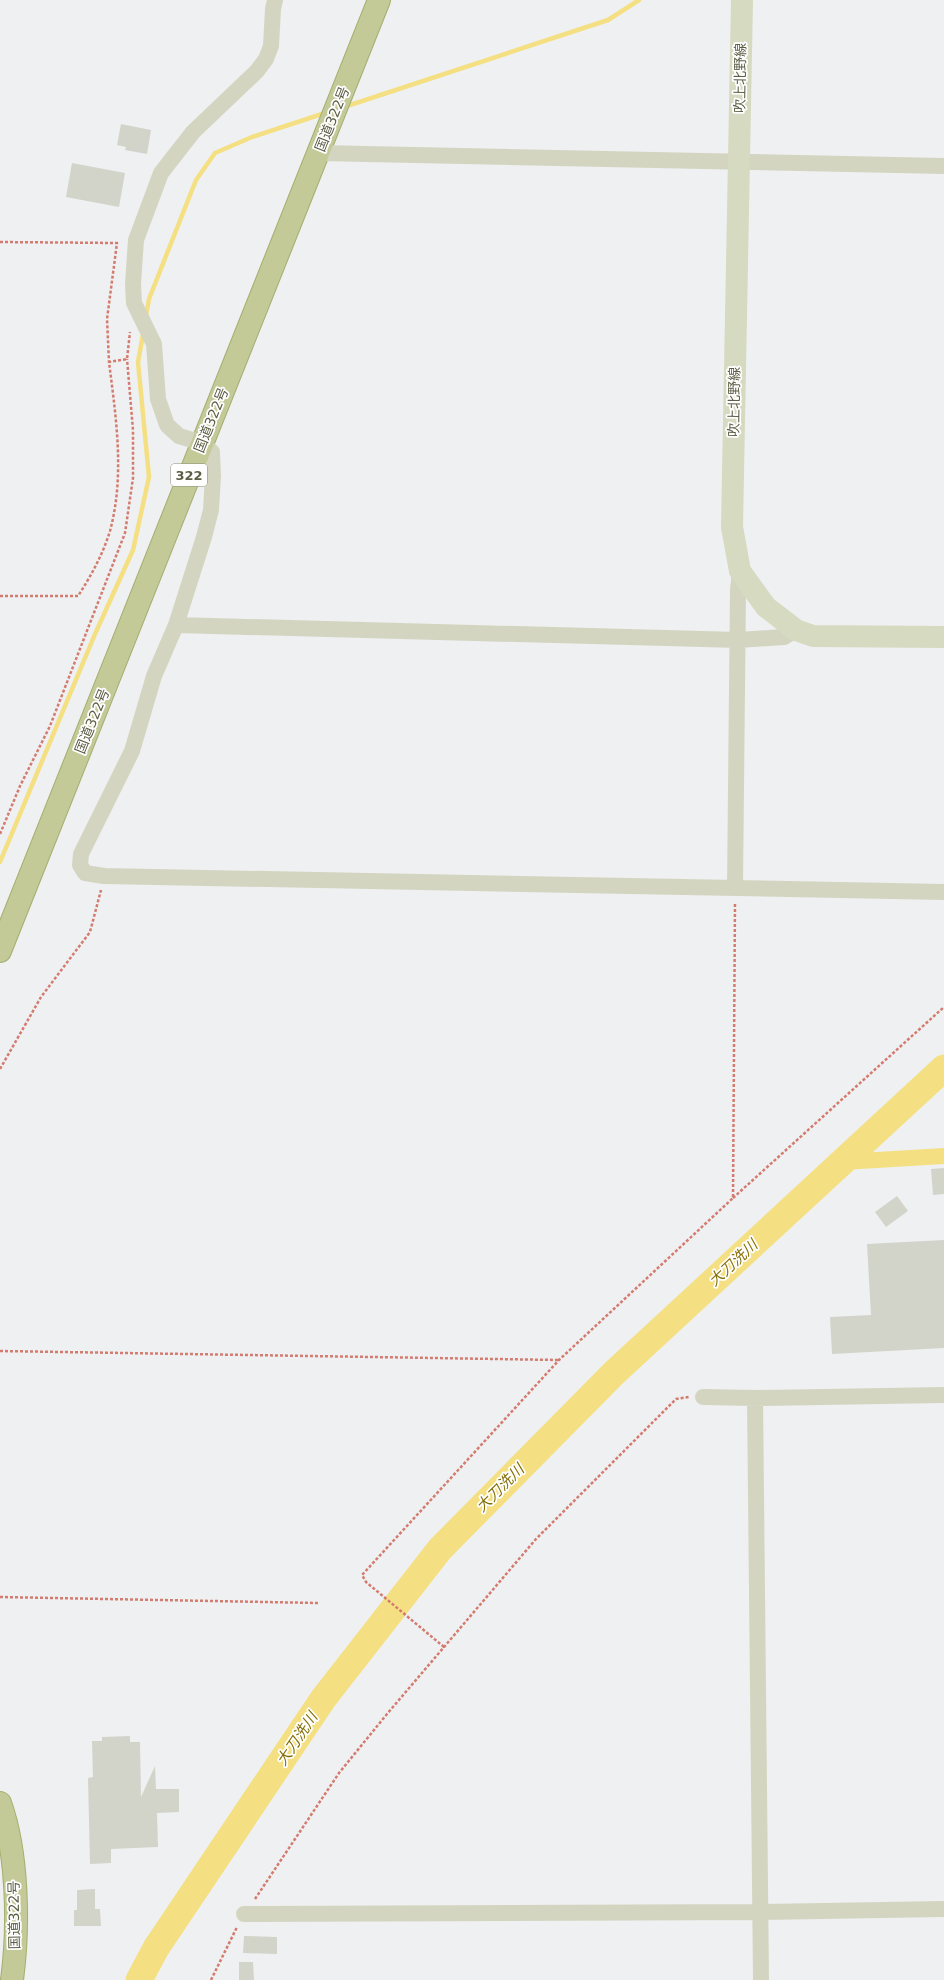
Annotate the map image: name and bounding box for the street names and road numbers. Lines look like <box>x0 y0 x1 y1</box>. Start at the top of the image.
street label: 吹上北野線 <box>731 43 749 113</box>
street label: 国道322号 <box>312 84 352 154</box>
street label: 吹上北野線 <box>725 367 743 437</box>
street label: 国道322号 <box>191 385 231 455</box>
road number: 322 <box>171 464 207 486</box>
street label: 国道322号 <box>72 686 112 756</box>
street label: 国道322号 <box>5 1880 23 1950</box>

